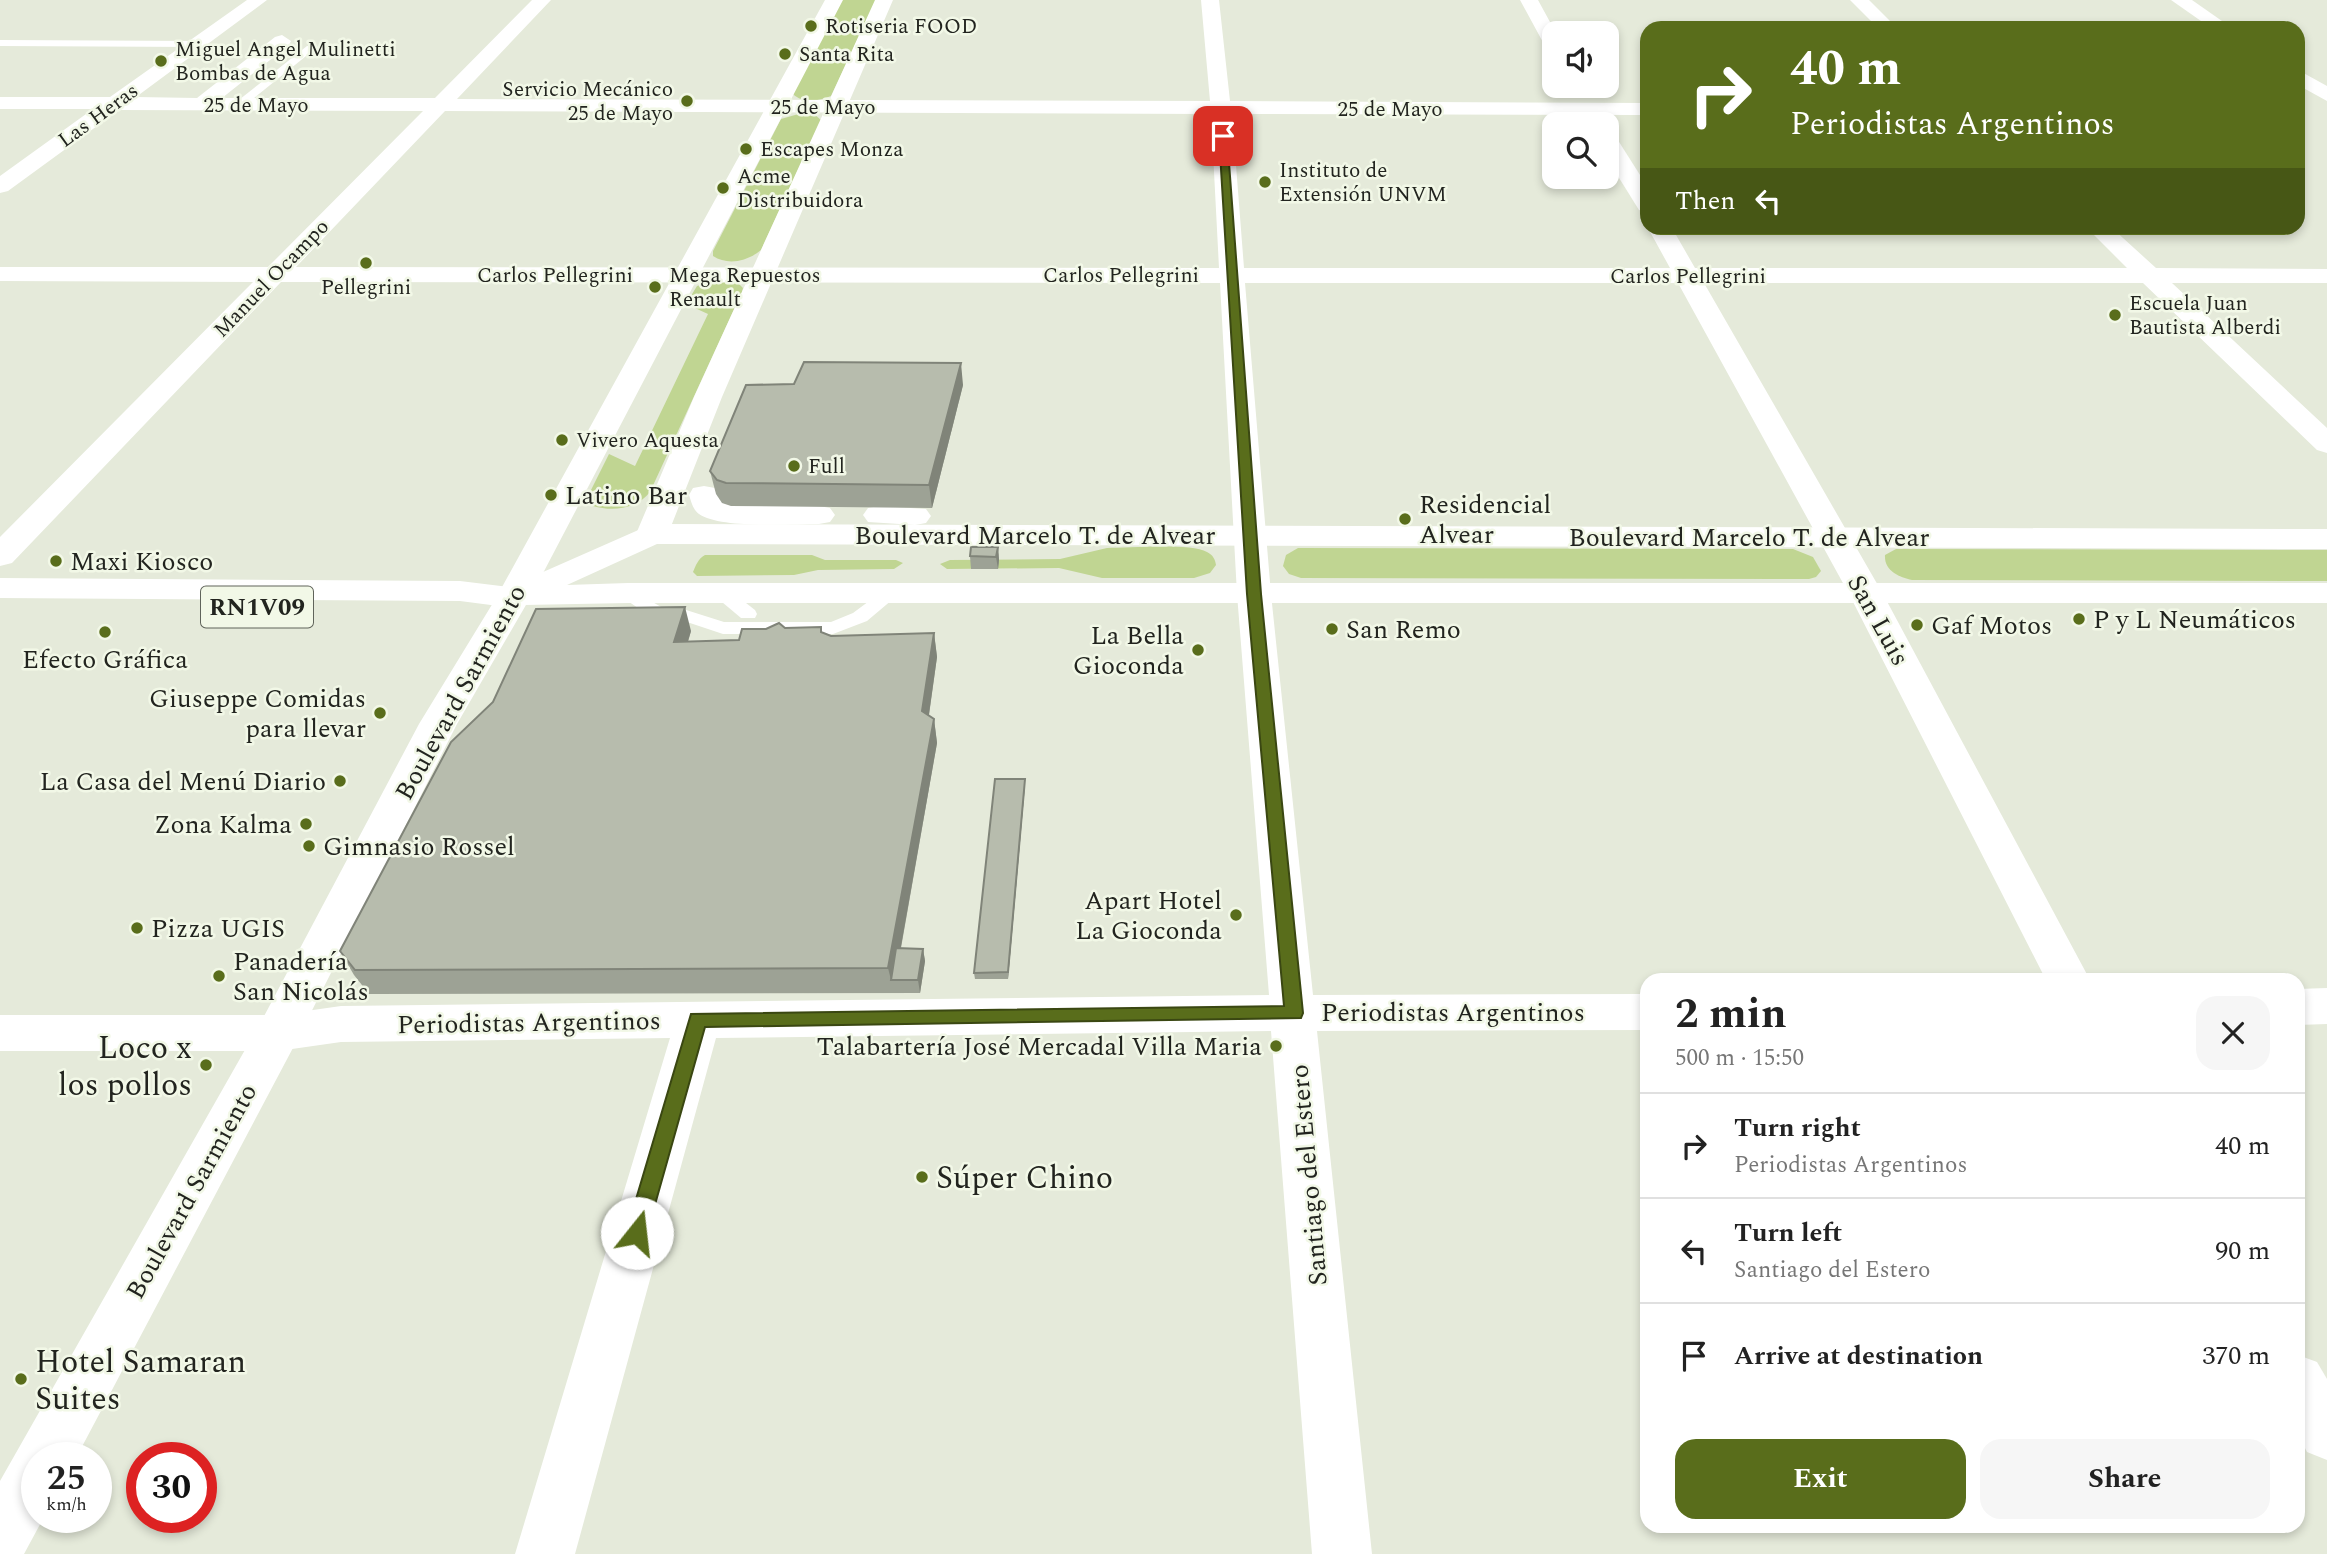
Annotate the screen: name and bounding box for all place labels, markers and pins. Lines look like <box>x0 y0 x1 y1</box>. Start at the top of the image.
place label: Rotiseria FOOD <box>825 11 977 43</box>
marker: Rotiseria FOOD <box>803 18 819 34</box>
place label: Miguel Angel Mulinetti Bombas de Agua <box>175 34 396 90</box>
place label: Santa Rita <box>799 39 895 71</box>
marker: Santa Rita <box>777 46 793 62</box>
marker: Miguel Angel Mulinetti Bombas de Agua <box>153 53 169 69</box>
place label: Servicio Mecánico 25 de Mayo <box>502 74 673 130</box>
marker: Servicio Mecánico 25 de Mayo <box>679 93 695 109</box>
pin <box>1193 106 1253 166</box>
place label: Escapes Monza <box>760 134 904 166</box>
marker: Escapes Monza <box>738 141 754 157</box>
place label: Instituto de Extensión UNVM <box>1279 155 1447 211</box>
place label: Acme Distribuidora <box>737 161 864 217</box>
marker: Instituto de Extensión UNVM <box>1257 174 1273 190</box>
marker: Acme Distribuidora <box>715 180 731 196</box>
marker: Pellegrini <box>358 255 374 271</box>
place label: Mega Repuestos Renault <box>669 260 821 316</box>
place label: Pellegrini <box>321 272 411 304</box>
marker: Mega Repuestos Renault <box>647 279 663 295</box>
place label: Escuela Juan Bautista Alberdi <box>2129 288 2281 344</box>
marker: Escuela Juan Bautista Alberdi <box>2107 307 2123 323</box>
place label: Vivero Aquesta <box>576 425 720 457</box>
marker: Vivero Aquesta <box>554 432 570 448</box>
place label: Full <box>808 451 845 483</box>
marker: Full <box>786 458 802 474</box>
place label: Latino Bar <box>565 476 687 516</box>
place label: Residencial Alvear <box>1419 485 1551 555</box>
marker: Latino Bar <box>543 487 559 503</box>
marker: Residencial Alvear <box>1397 511 1413 527</box>
place label: Maxi Kiosco <box>70 542 213 582</box>
marker: Maxi Kiosco <box>48 553 64 569</box>
place label: P y L Neumáticos <box>2093 600 2296 640</box>
place label: Gaf Motos <box>1931 606 2052 646</box>
place label: San Remo <box>1346 610 1461 650</box>
marker: P y L Neumáticos <box>2071 611 2087 627</box>
place label: La Bella Gioconda <box>1073 616 1184 686</box>
marker: Gaf Motos <box>1909 617 1925 633</box>
marker: San Remo <box>1324 621 1340 637</box>
marker: Efecto Gráfica <box>97 624 113 640</box>
place label: Efecto Gráfica <box>22 640 188 680</box>
marker: La Bella Gioconda <box>1190 642 1206 658</box>
place label: Giuseppe Comidas para llevar <box>149 679 366 749</box>
marker: Giuseppe Comidas para llevar <box>372 705 388 721</box>
place label: La Casa del Menú Diario <box>40 762 326 802</box>
marker: La Casa del Menú Diario <box>332 773 348 789</box>
place label: Zona Kalma <box>154 805 292 845</box>
marker: Zona Kalma <box>298 816 314 832</box>
place label: Gimnasio Rossel <box>323 827 515 867</box>
marker: Gimnasio Rossel <box>301 838 317 854</box>
place label: Apart Hotel La Gioconda <box>1075 881 1222 951</box>
marker: Apart Hotel La Gioconda <box>1228 907 1244 923</box>
place label: Pizza UGIS <box>151 909 285 949</box>
marker: Pizza UGIS <box>129 920 145 936</box>
place label: Panadería San Nicolás <box>233 942 369 1012</box>
marker: Panadería San Nicolás <box>211 968 227 984</box>
place label: Loco x los pollos <box>58 1024 192 1110</box>
place label: Talabartería José Mercadal Villa Maria <box>817 1027 1262 1067</box>
marker: Talabartería José Mercadal Villa Maria <box>1268 1038 1284 1054</box>
marker: Loco x los pollos <box>198 1057 214 1073</box>
place label: Súper Chino <box>936 1154 1113 1203</box>
marker: Súper Chino <box>914 1169 930 1185</box>
place label: Hotel Samaran Suites <box>35 1338 246 1424</box>
marker: Hotel Samaran Suites <box>13 1371 29 1387</box>

